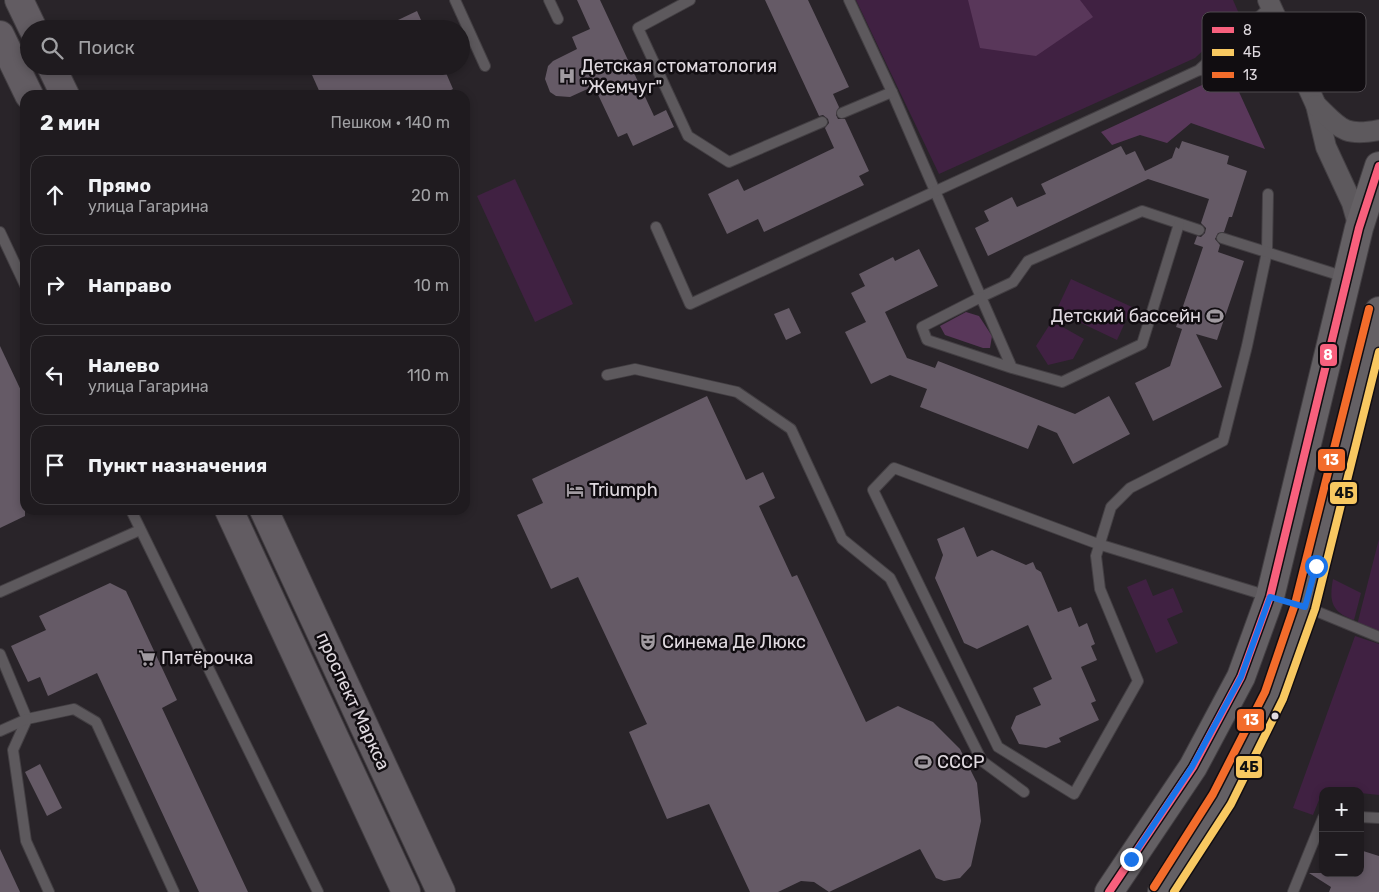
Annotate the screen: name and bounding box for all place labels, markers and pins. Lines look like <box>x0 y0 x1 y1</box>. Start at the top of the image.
place label: Детская стоматология "Жемчуг" <box>581 55 777 98</box>
hospital icon: Детская стоматология "Жемчуг" <box>557 66 577 86</box>
place label: Детский бассейн <box>1051 305 1201 327</box>
sports icon: Детский бассейн <box>1205 306 1225 326</box>
place label: Triumph <box>589 479 658 501</box>
hotel icon: Triumph <box>565 480 585 500</box>
place label: Синема Де Люкс <box>662 631 806 653</box>
theatre icon: Синема Де Люкс <box>638 632 658 652</box>
place label: Пятёрочка <box>161 647 254 669</box>
supermarket icon: Пятёрочка <box>137 648 157 668</box>
unlabelled marker <box>1270 711 1280 721</box>
place label: СССР <box>937 751 985 773</box>
sports icon: СССР <box>913 752 933 772</box>

